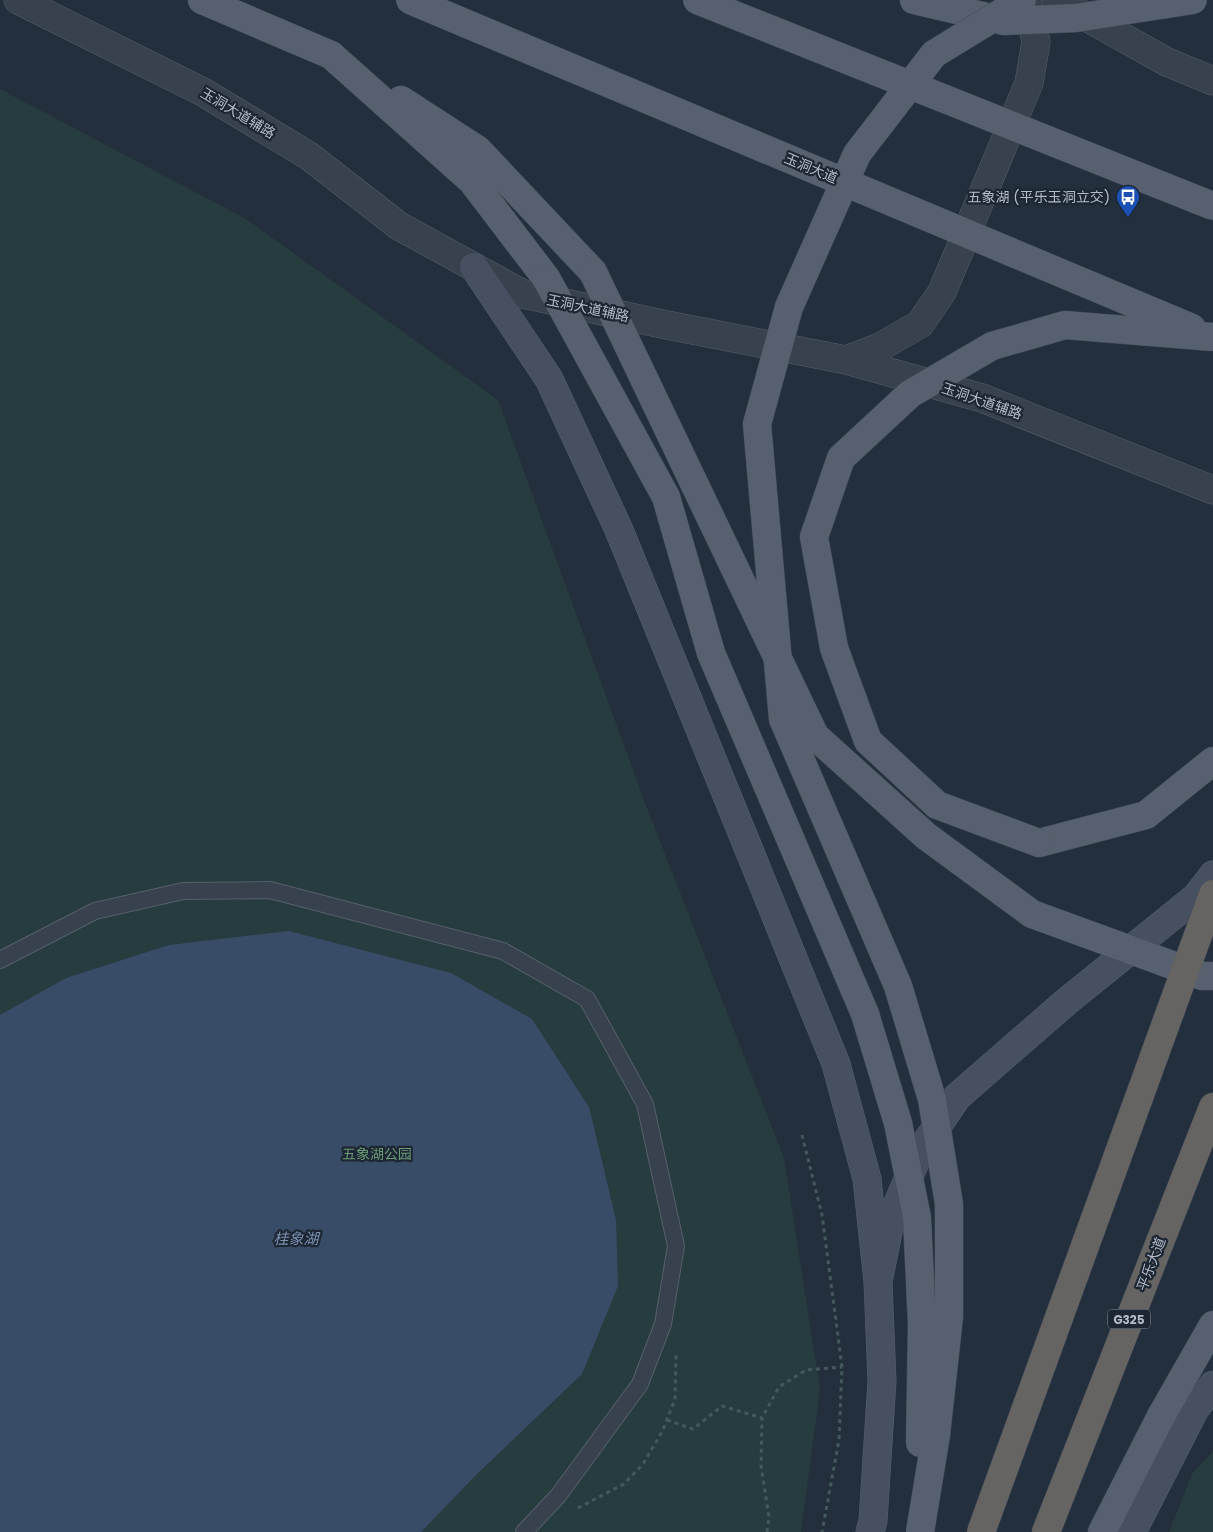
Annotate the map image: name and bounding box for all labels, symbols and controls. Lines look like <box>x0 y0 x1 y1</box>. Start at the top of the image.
street label: 玉洞大道辅路 <box>197 83 279 143</box>
street label: 玉洞大道 <box>781 148 841 188</box>
bus stop icon: 五象湖 (平乐玉洞立交) <box>1115 184 1141 218</box>
place label: 五象湖 (平乐玉洞立交) <box>968 187 1110 207</box>
street label: 玉洞大道辅路 <box>545 289 631 327</box>
street label: 玉洞大道辅路 <box>939 378 1025 424</box>
park label: 五象湖公园 <box>342 1144 412 1164</box>
water label: 桂象湖 <box>273 1228 320 1249</box>
street label: 平乐大道 <box>1132 1234 1170 1294</box>
road number: G325 <box>1108 1310 1150 1328</box>

